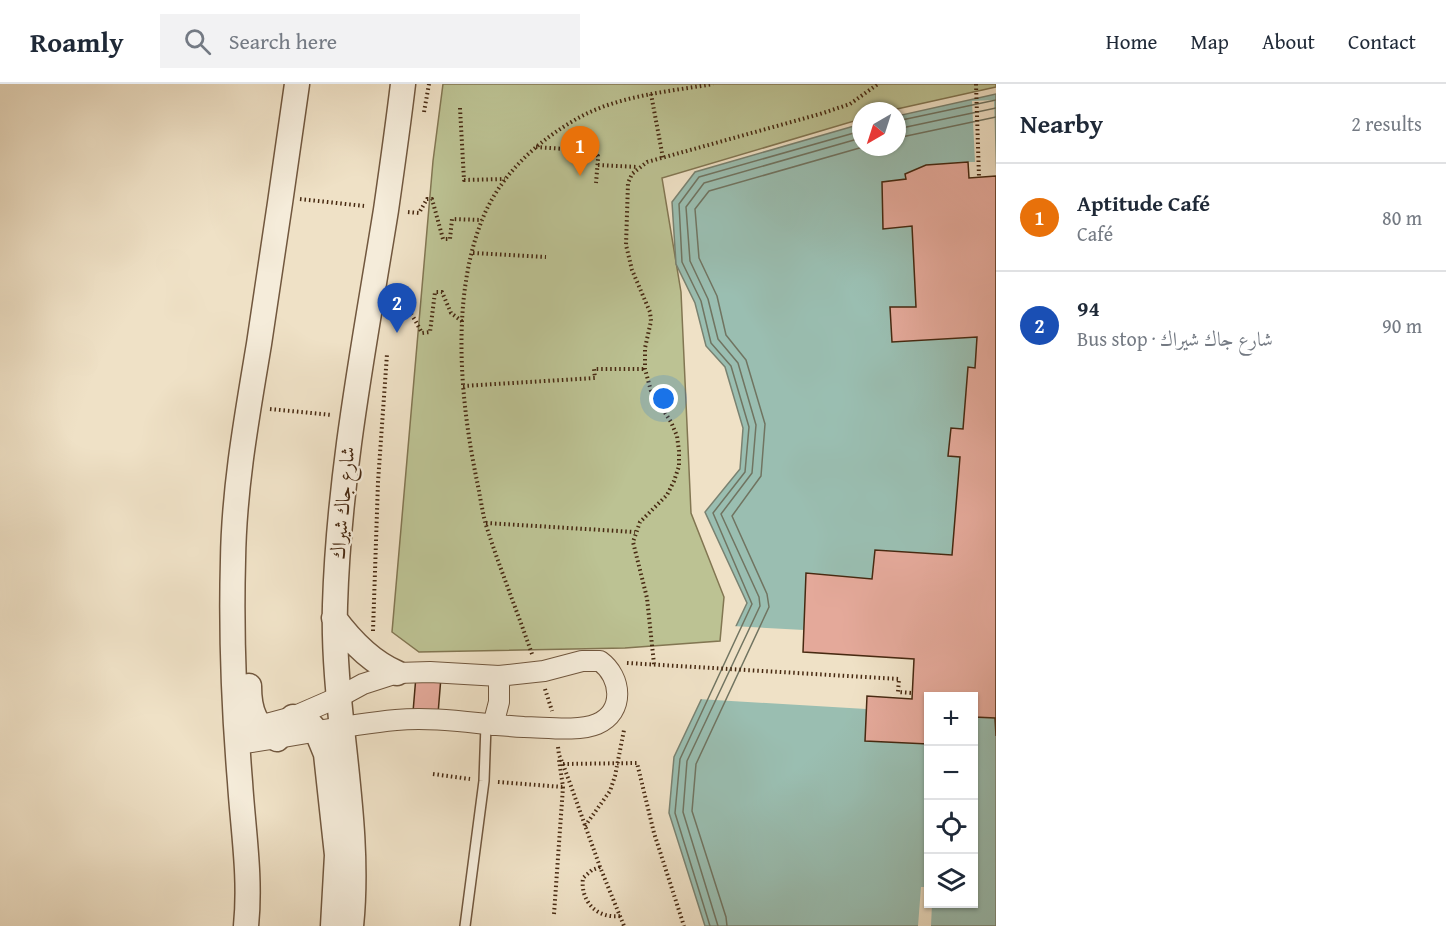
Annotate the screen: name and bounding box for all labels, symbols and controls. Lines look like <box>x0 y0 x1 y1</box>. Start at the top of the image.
search box <box>160 14 580 68</box>
text: Roamly <box>30 21 124 62</box>
icon: search <box>181 25 214 58</box>
text: Search here <box>229 25 337 57</box>
text: Home <box>1106 26 1157 57</box>
text: Map <box>1190 26 1229 57</box>
text: About <box>1262 26 1315 57</box>
text: Contact <box>1348 26 1416 57</box>
north arrow <box>852 102 906 156</box>
text: Nearby <box>1020 104 1103 143</box>
text: 2 results <box>1351 109 1422 138</box>
pin: 1 <box>560 126 600 176</box>
text: Aptitude Café <box>1077 187 1210 219</box>
text: 1 <box>1034 203 1045 232</box>
text: 80 m <box>1382 203 1422 232</box>
text: Café <box>1077 219 1113 248</box>
pin: 2 <box>378 284 416 333</box>
text: 94 <box>1077 292 1100 324</box>
text: 2 <box>1034 311 1045 340</box>
text: 90 m <box>1382 311 1422 340</box>
text: Bus stop · شارع جاك شيراك <box>1077 324 1273 353</box>
your location <box>649 384 678 413</box>
street label: شارع جاك شيراك <box>323 445 365 561</box>
map controls <box>924 692 978 908</box>
button: + <box>924 692 978 746</box>
button: − <box>924 746 978 800</box>
button: locate <box>924 800 978 854</box>
button: layers <box>924 854 978 908</box>

